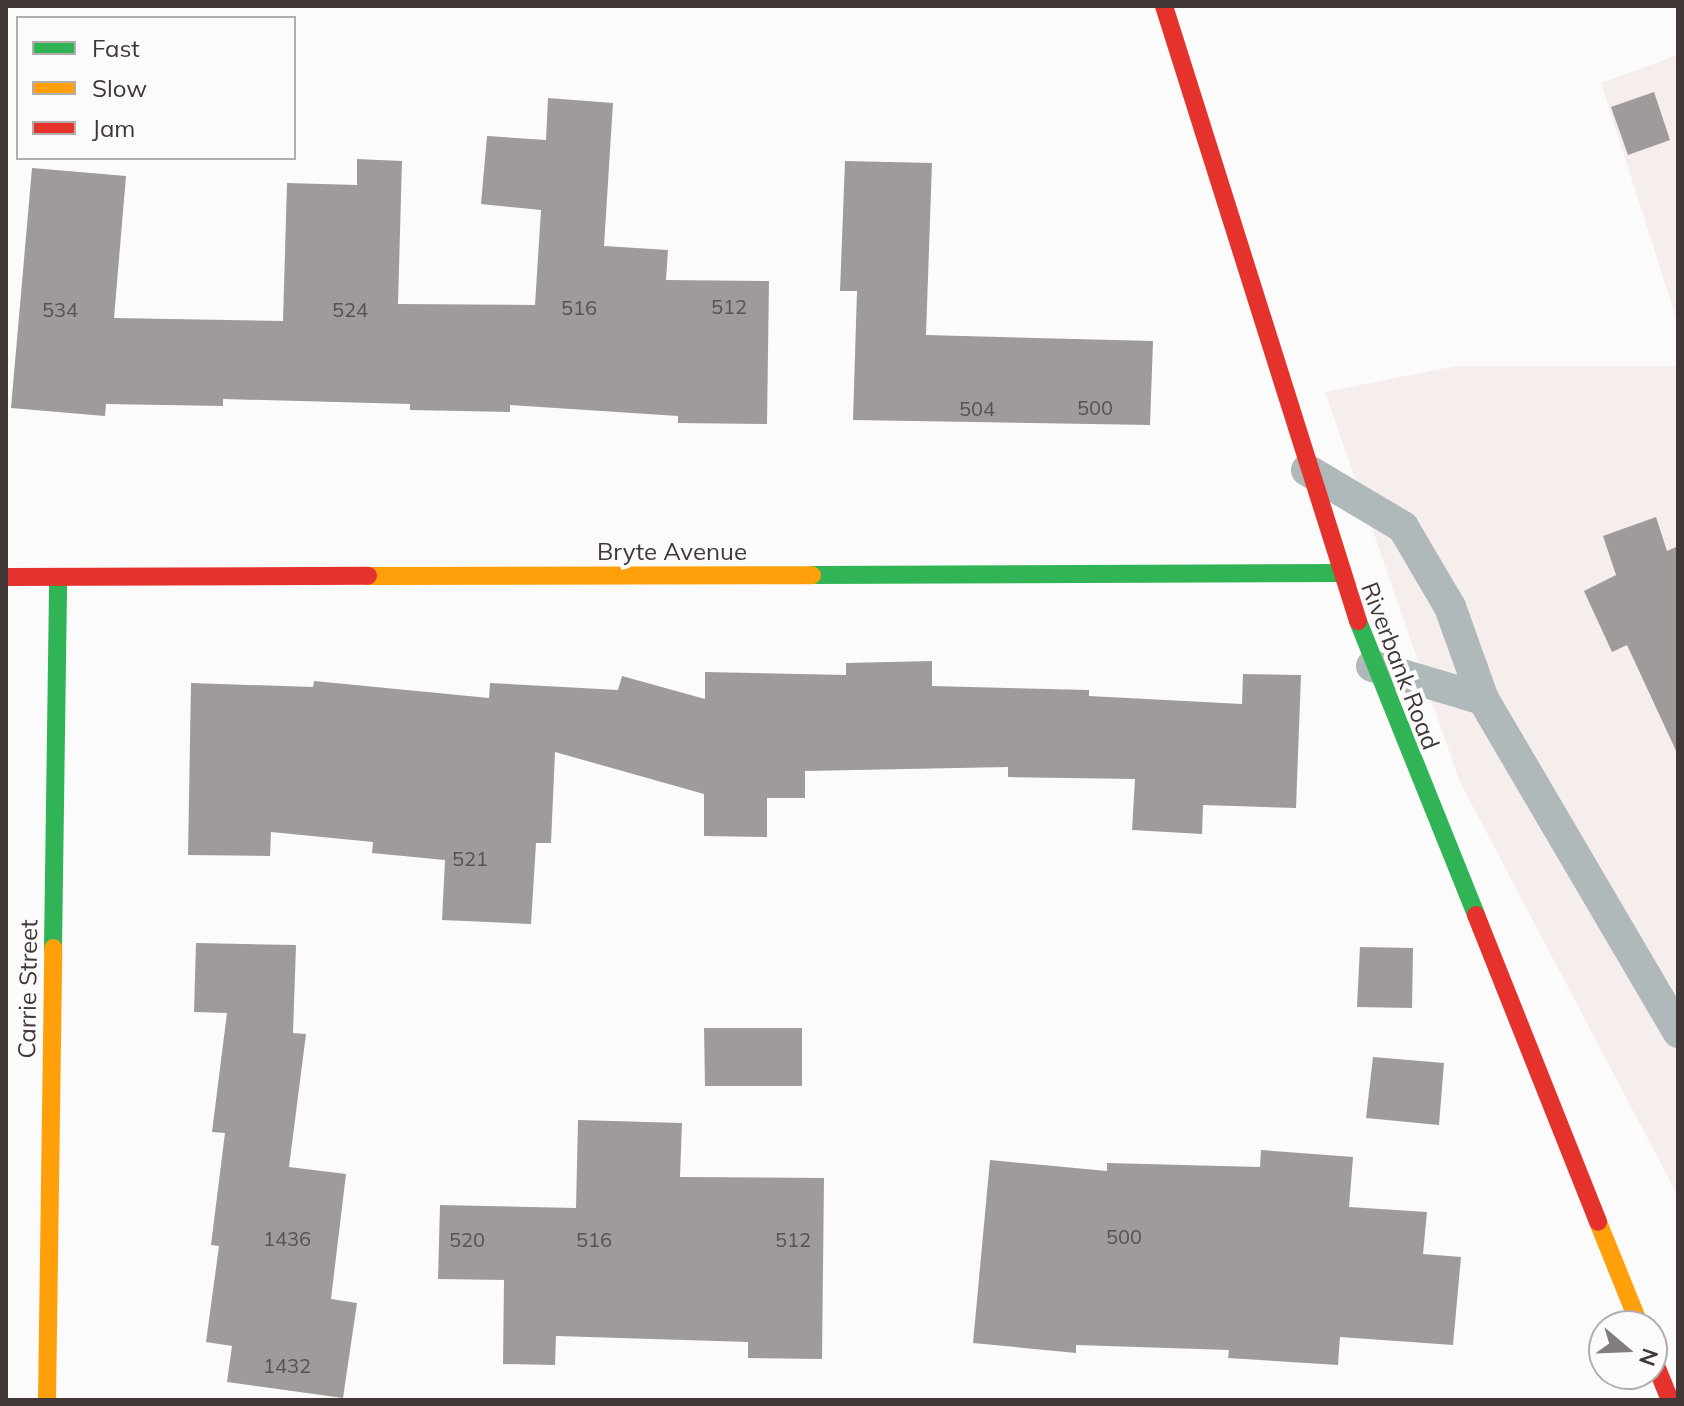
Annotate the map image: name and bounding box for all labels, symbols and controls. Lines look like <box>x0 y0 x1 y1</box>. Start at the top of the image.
legend <box>16 16 296 160</box>
text: Fast <box>92 33 140 63</box>
text: Slow <box>92 73 147 103</box>
text: Jam <box>92 113 135 143</box>
house number: 512 <box>711 294 747 318</box>
house number: 516 <box>561 295 597 319</box>
house number: 534 <box>42 297 78 321</box>
house number: 524 <box>332 297 368 321</box>
house number: 500 <box>1077 395 1113 419</box>
house number: 504 <box>959 396 995 420</box>
street label: Bryte Avenue <box>597 538 747 566</box>
street label: Riverbank Road <box>1355 578 1445 754</box>
house number: 521 <box>452 846 488 870</box>
street label: Carrie Street <box>12 919 44 1059</box>
house number: 500 <box>1106 1224 1142 1248</box>
house number: 1436 <box>263 1226 311 1250</box>
house number: 520 <box>449 1227 485 1251</box>
house number: 516 <box>576 1227 612 1251</box>
house number: 512 <box>775 1227 811 1251</box>
north arrow <box>1588 1310 1668 1390</box>
text: N <box>1633 1345 1665 1370</box>
house number: 1432 <box>263 1353 311 1377</box>

